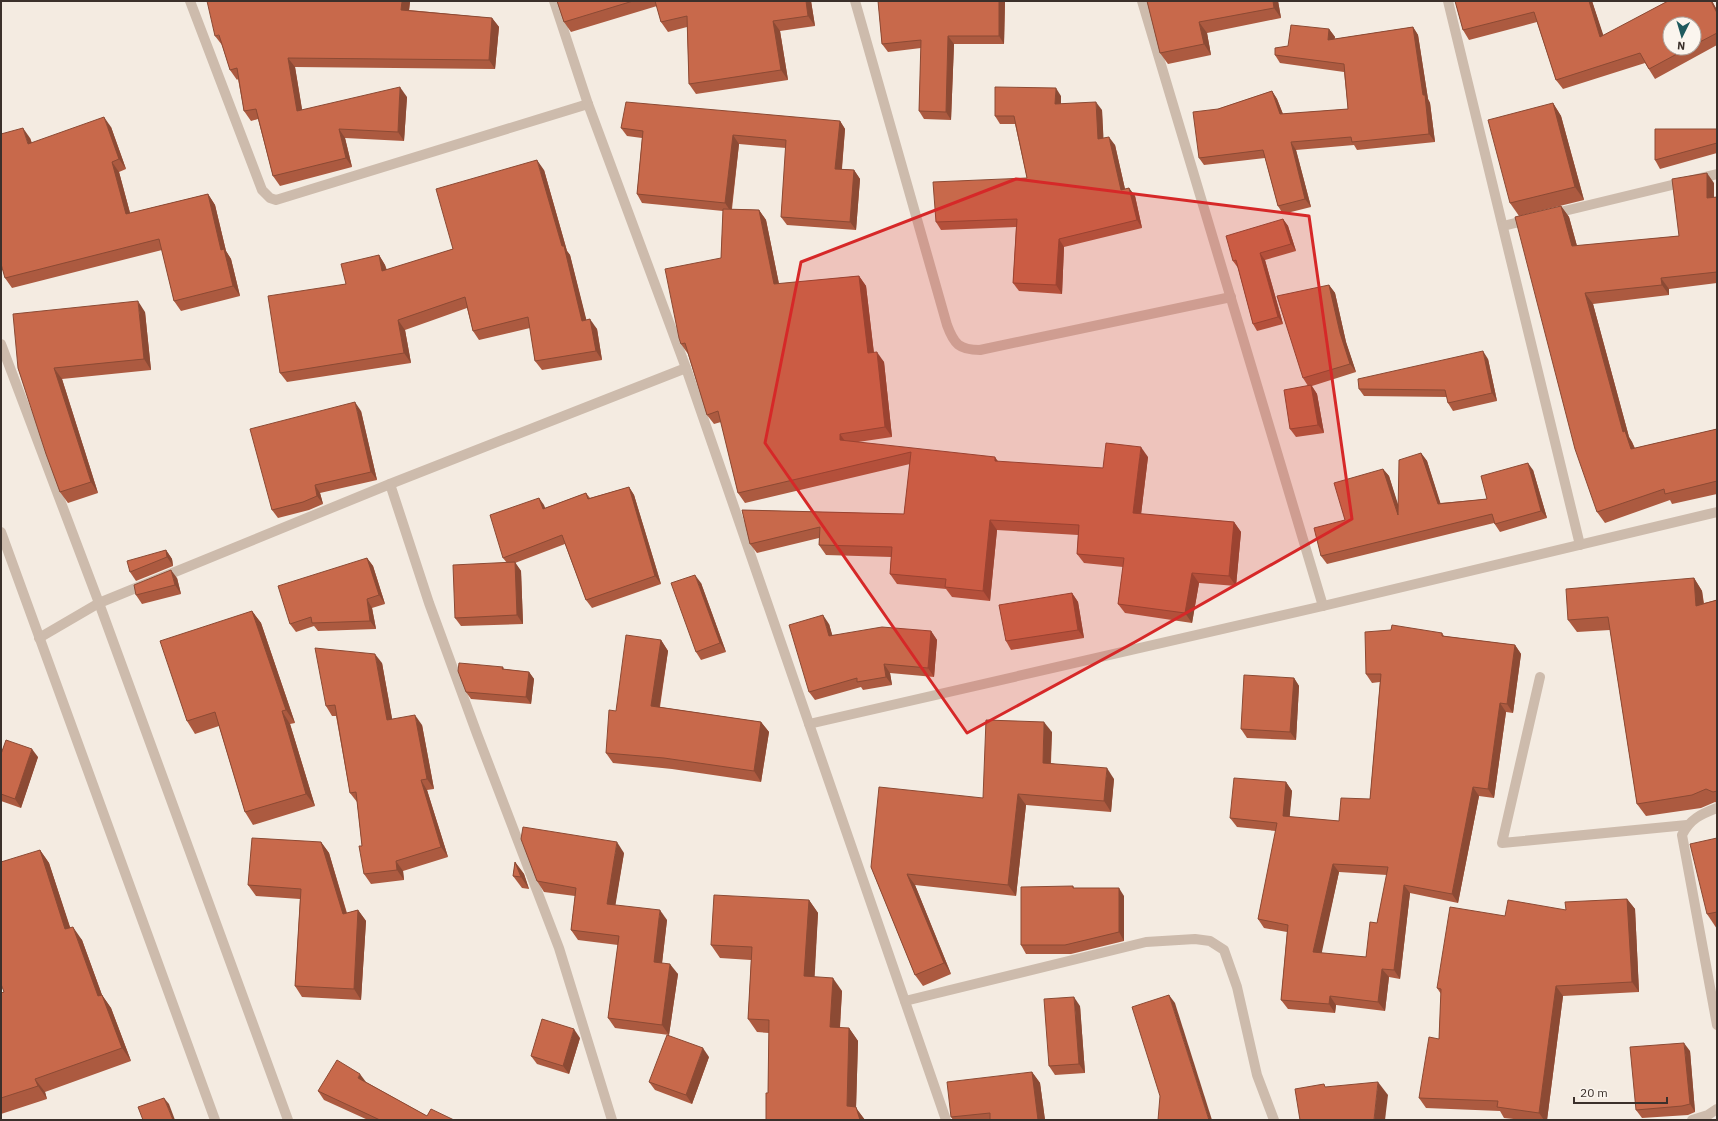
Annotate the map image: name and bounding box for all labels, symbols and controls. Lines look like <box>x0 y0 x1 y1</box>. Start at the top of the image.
north arrow <box>1662 16 1702 56</box>
text: N <box>1677 39 1686 53</box>
scale bar <box>1574 1079 1667 1105</box>
text: 20 m <box>1580 1085 1608 1100</box>

